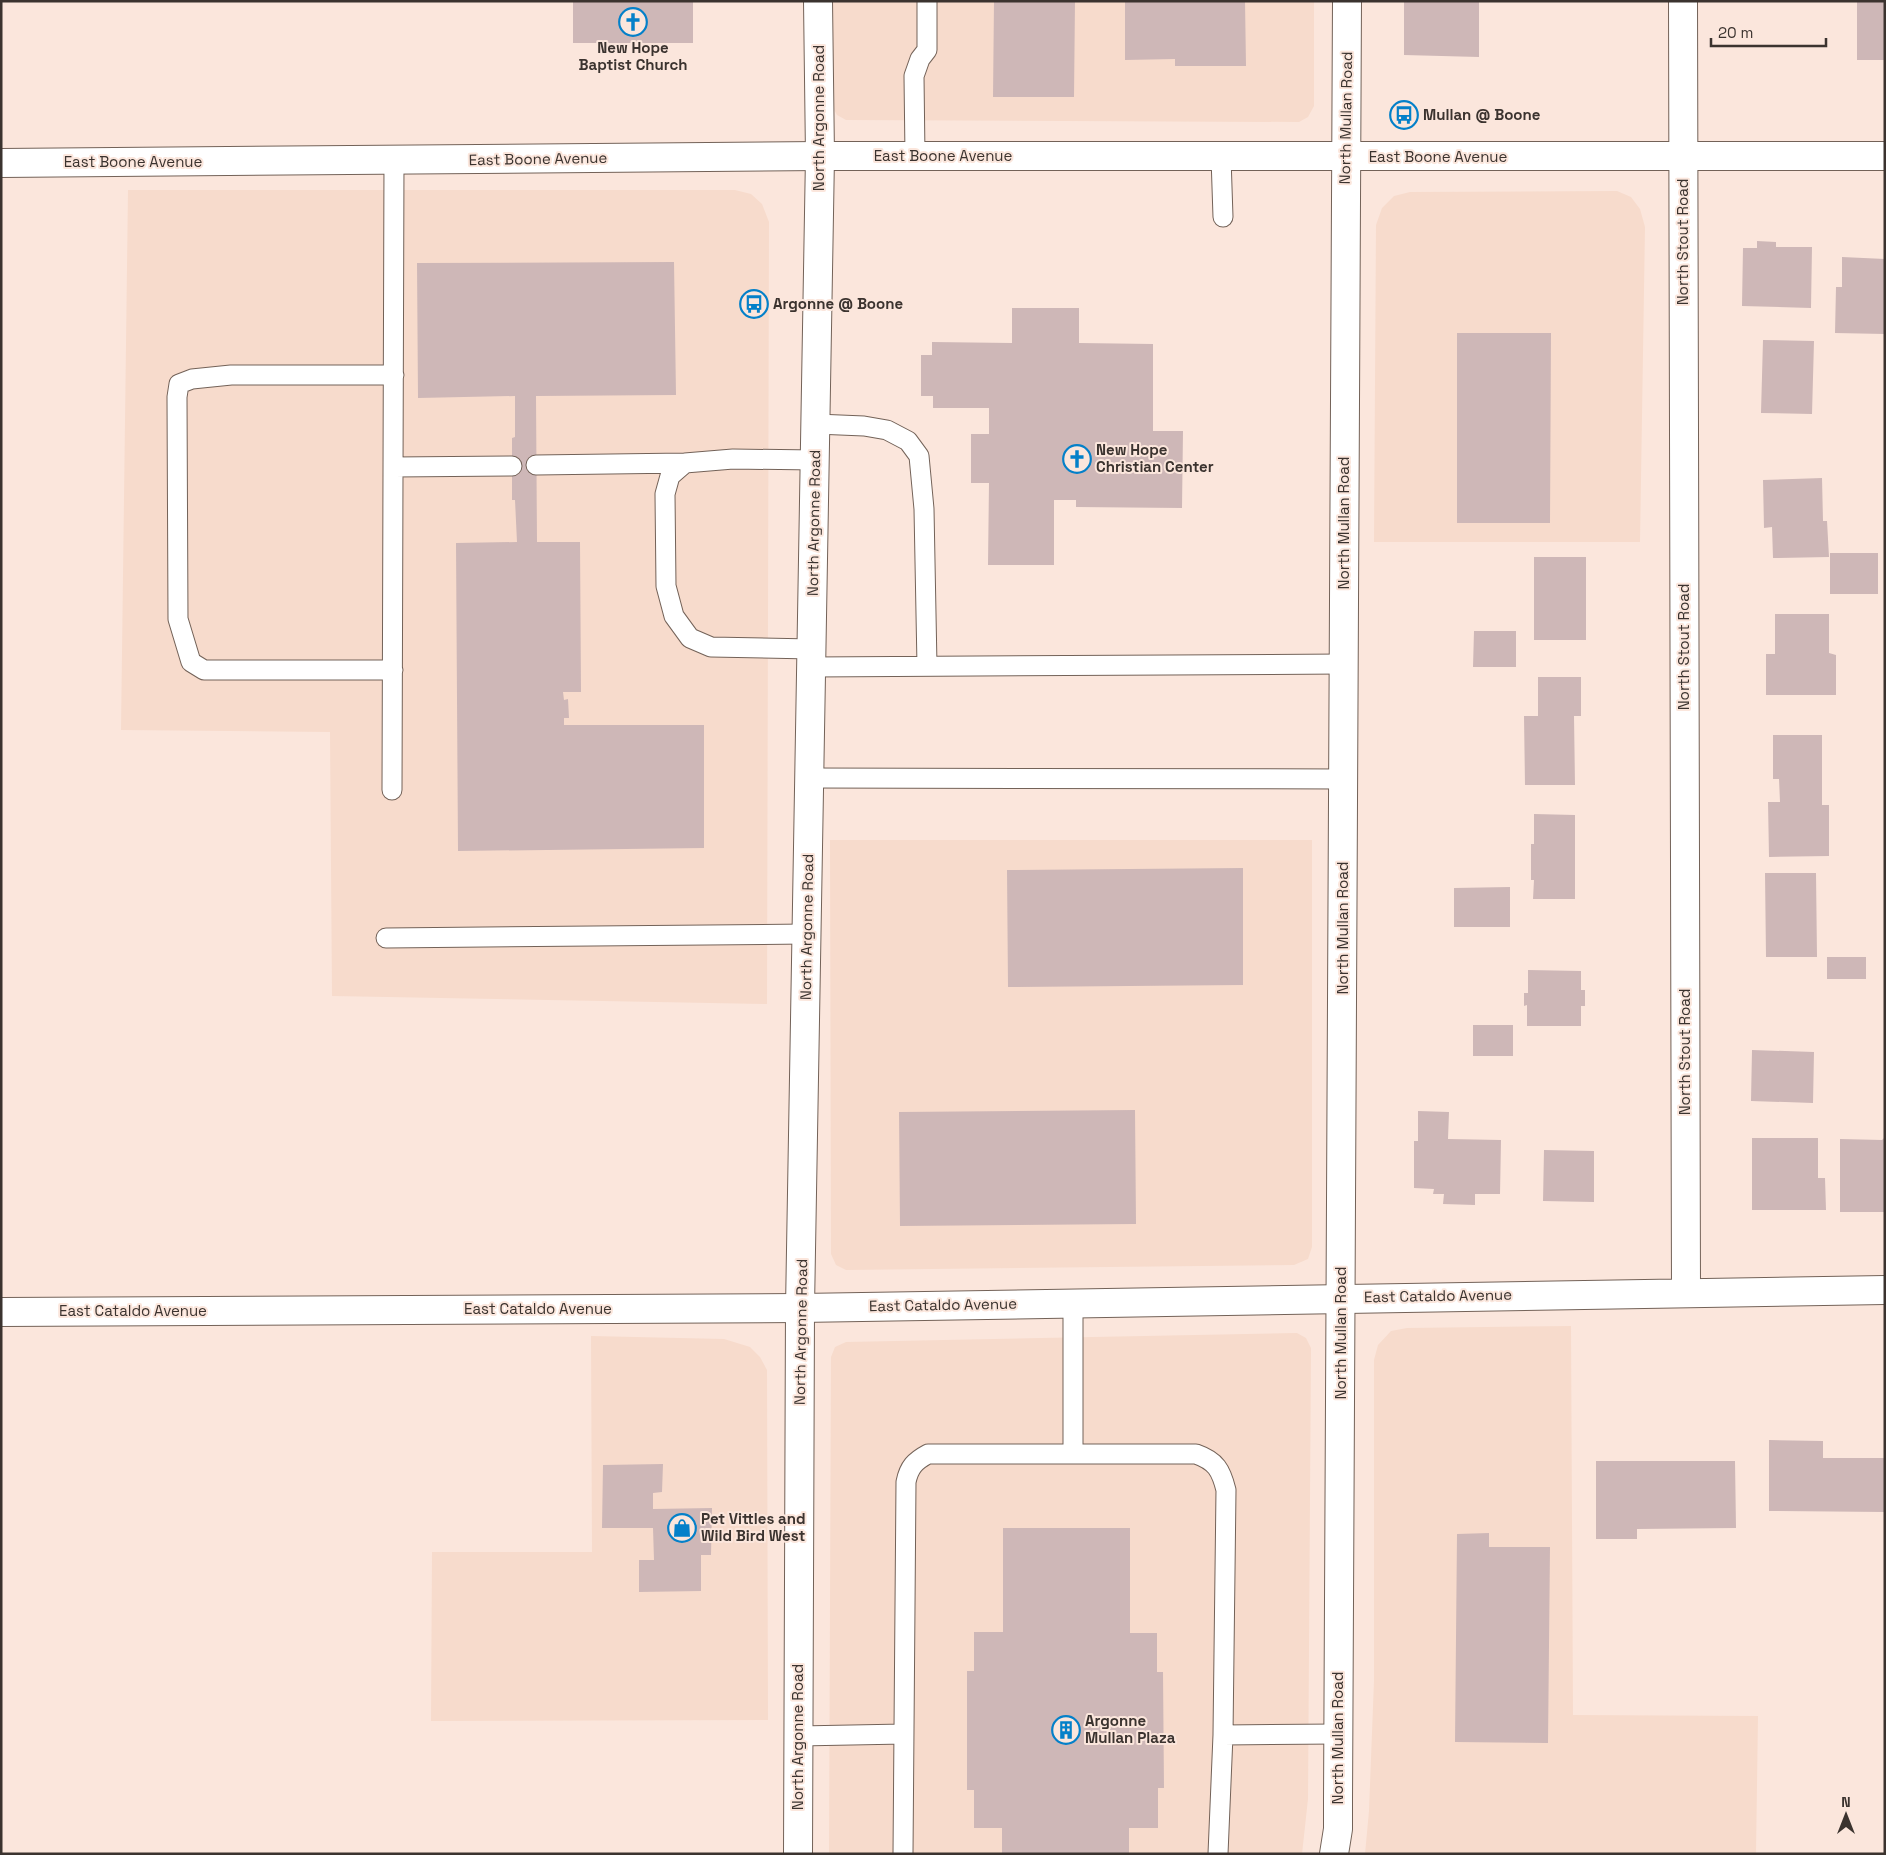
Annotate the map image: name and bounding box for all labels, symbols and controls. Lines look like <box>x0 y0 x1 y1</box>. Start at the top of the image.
church icon: New Hope Baptist Church <box>618 7 648 37</box>
scale bar <box>1711 15 1826 47</box>
text: 20 m <box>1718 23 1753 42</box>
place label: New Hope Baptist Church <box>579 38 687 74</box>
street label: North Argonne Road <box>809 45 828 191</box>
street label: North Mullan Road <box>1335 51 1356 185</box>
bus stop icon: Mullan @ Boone <box>1389 100 1419 130</box>
place label: Mullan @ Boone <box>1423 105 1541 124</box>
street label: East Boone Avenue <box>874 146 1012 165</box>
street label: East Boone Avenue <box>1369 147 1507 166</box>
street label: East Boone Avenue <box>469 148 608 169</box>
street label: East Boone Avenue <box>64 152 202 171</box>
street label: North Stout Road <box>1673 179 1692 305</box>
bus stop icon: Argonne @ Boone <box>739 289 769 319</box>
place label: Argonne @ Boone <box>773 294 903 313</box>
place label: New Hope Christian Center <box>1096 440 1214 476</box>
church icon: New Hope Christian Center <box>1062 444 1092 474</box>
street label: North Argonne Road <box>803 450 824 596</box>
street label: North Mullan Road <box>1334 457 1353 589</box>
street label: North Stout Road <box>1674 584 1693 710</box>
street label: North Argonne Road <box>796 854 817 1000</box>
street label: North Mullan Road <box>1333 862 1352 994</box>
street label: North Stout Road <box>1675 989 1694 1115</box>
street label: North Argonne Road <box>790 1259 811 1405</box>
street label: North Mullan Road <box>1331 1267 1350 1399</box>
street label: East Cataldo Avenue <box>1364 1285 1512 1306</box>
street label: East Cataldo Avenue <box>869 1294 1017 1315</box>
street label: East Cataldo Avenue <box>464 1299 612 1318</box>
street label: East Cataldo Avenue <box>59 1301 207 1320</box>
place label: Pet Vittles and Wild Bird West <box>701 1509 806 1545</box>
shop icon: Pet Vittles and Wild Bird West <box>667 1513 697 1543</box>
street label: North Argonne Road <box>788 1664 807 1810</box>
street label: North Mullan Road <box>1328 1672 1347 1804</box>
place label: Argonne Mullan Plaza <box>1085 1711 1176 1747</box>
building icon: Argonne Mullan Plaza <box>1051 1715 1081 1745</box>
north arrow <box>1821 1790 1871 1840</box>
text: N <box>1841 1793 1851 1811</box>

